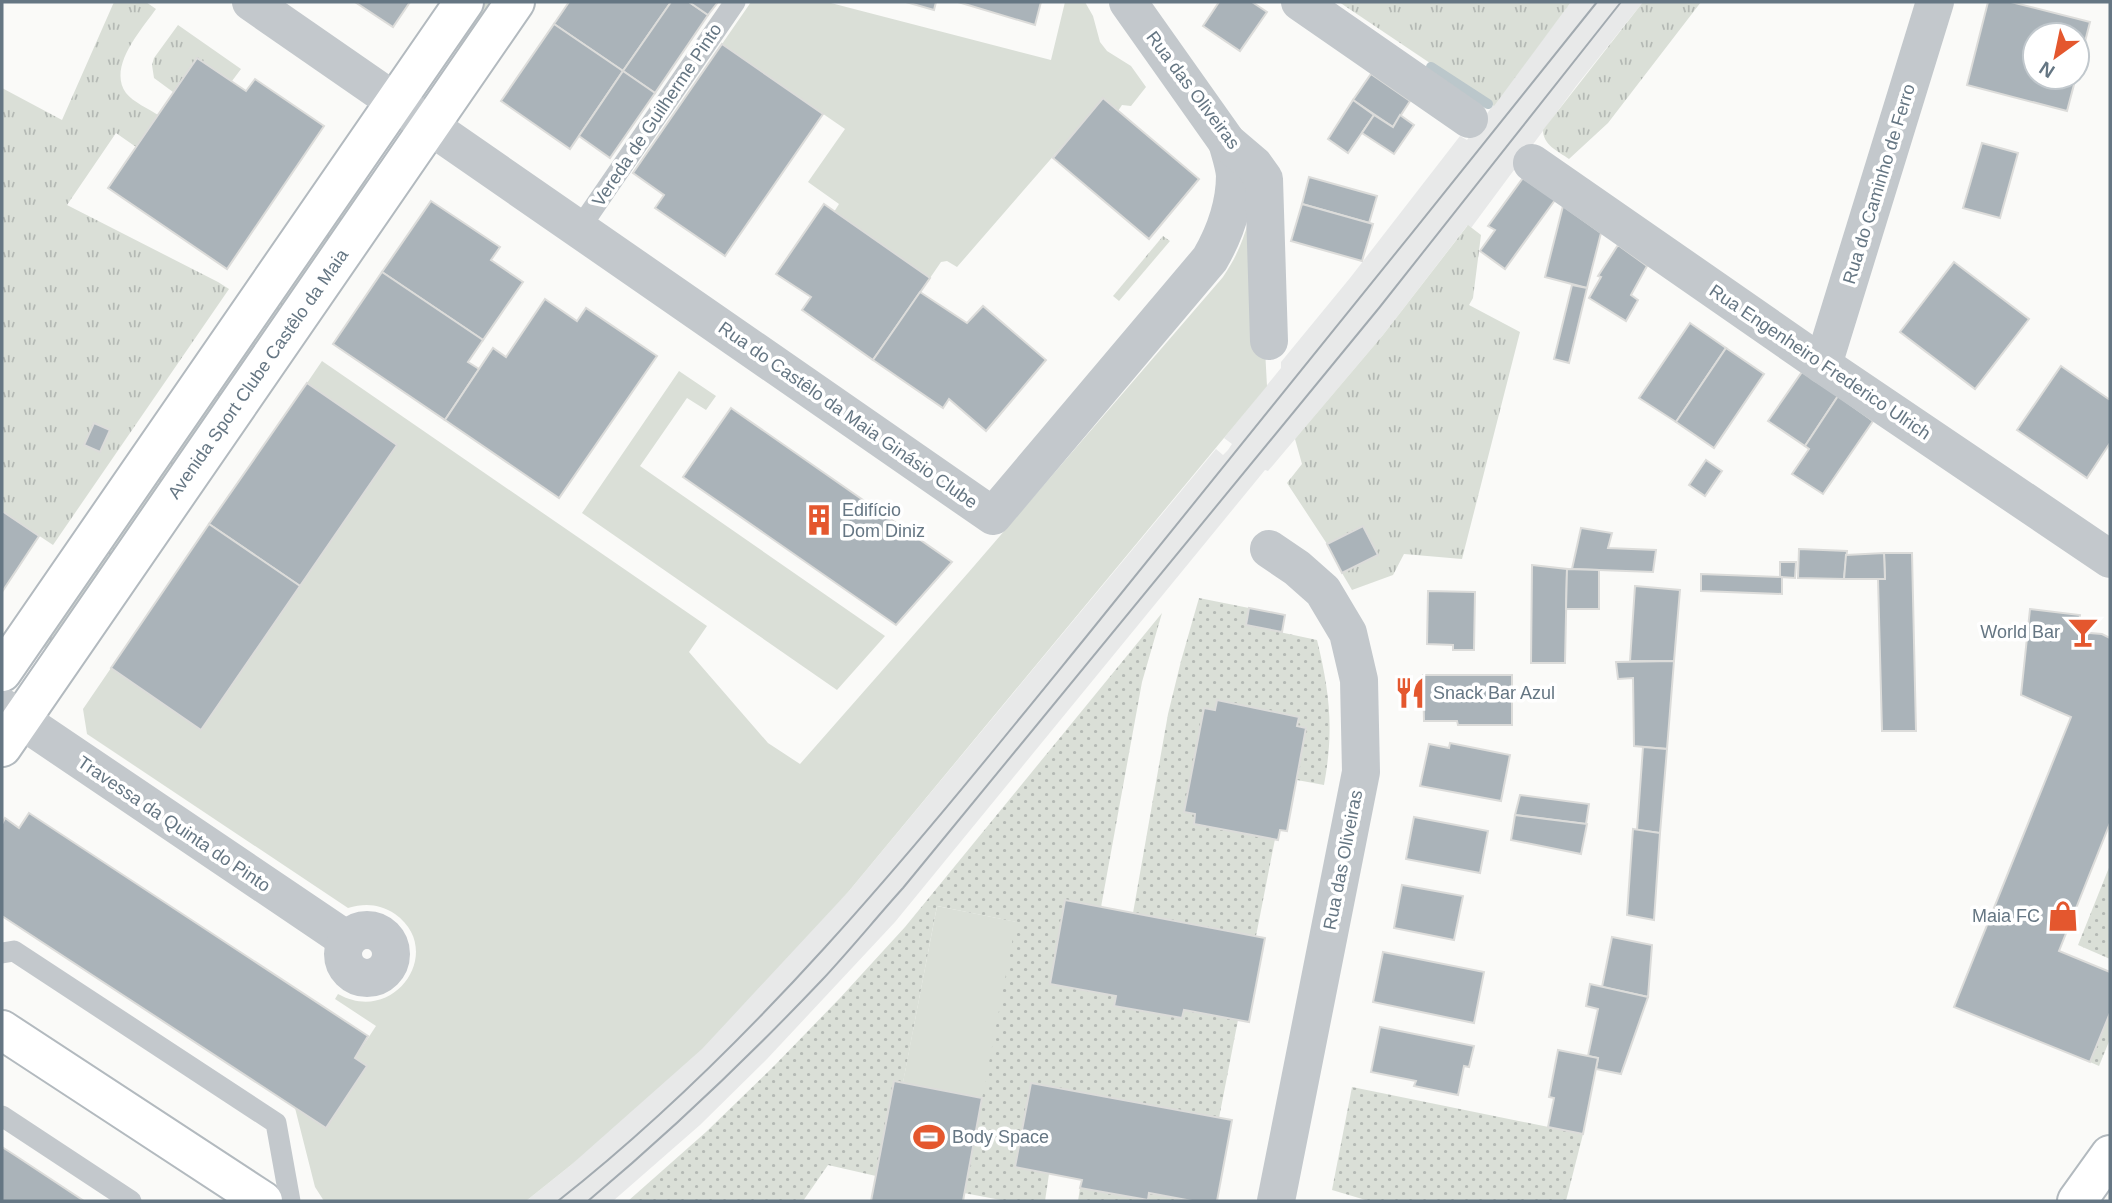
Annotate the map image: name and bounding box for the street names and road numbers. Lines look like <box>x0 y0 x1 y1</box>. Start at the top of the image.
street label: Vereda de Guilherme Pinto <box>588 20 726 210</box>
street label: Rua das Oliveiras <box>1142 27 1244 153</box>
street label: Rua do Caminho de Ferro <box>1839 82 1919 286</box>
street label: Avenida Sport Clube Castêlo da Maia <box>164 245 353 503</box>
street label: Rua Engenheiro Frederico Ulrich <box>1706 280 1934 444</box>
street label: Rua do Castêlo da Maia Ginásio Clube <box>715 318 981 512</box>
street label: Travessa da Quinta do Pinto <box>74 752 274 896</box>
street label: Rua das Oliveiras <box>1320 788 1366 932</box>

